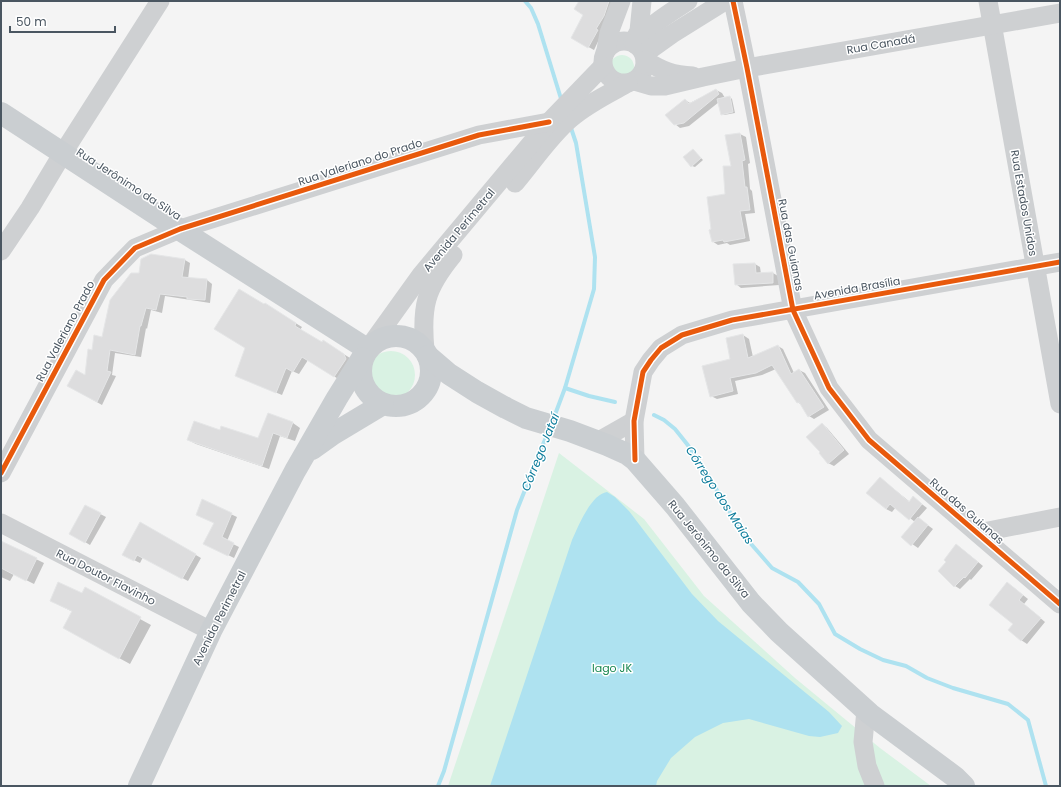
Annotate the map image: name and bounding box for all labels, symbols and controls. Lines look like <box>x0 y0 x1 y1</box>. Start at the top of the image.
scale bar <box>10 8 115 34</box>
text: 50 m <box>16 13 47 30</box>
street label: Rua Canadá <box>845 30 917 58</box>
street label: Rua Valeriano do Prado <box>296 134 424 190</box>
street label: Rua Jerônimo da Silva <box>73 144 185 224</box>
street label: Rua Estados Unidos <box>1007 149 1041 258</box>
street label: Avenida Perimetral <box>419 185 499 275</box>
street label: Rua das Guianas <box>774 198 808 293</box>
street label: Avenida Brasília <box>813 273 901 303</box>
street label: Rua Valeriano Prado <box>32 278 98 384</box>
water label: Córrego Jataí <box>517 410 564 493</box>
water label: Córrego dos Maias <box>682 443 758 547</box>
street label: Rua das Guianas <box>926 474 1008 548</box>
street label: Rua Jerônimo da Silva <box>664 496 754 602</box>
street label: Rua Doutor Flavinho <box>53 545 159 609</box>
street label: Avenida Perimetral <box>188 568 250 668</box>
park label: lago JK <box>592 660 632 676</box>

